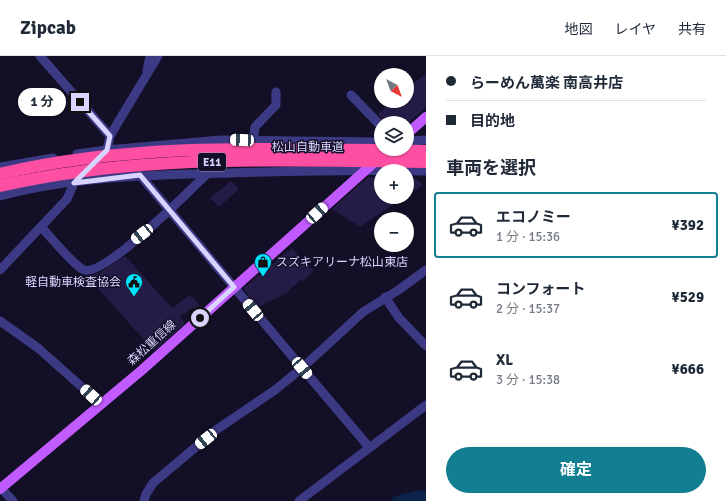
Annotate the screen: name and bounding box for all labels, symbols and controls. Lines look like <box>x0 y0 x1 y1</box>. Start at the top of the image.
text: Zipcab <box>20 16 76 40</box>
text: 地図 <box>564 21 592 38</box>
text: レイヤ <box>614 21 656 38</box>
text: 共有 <box>678 21 706 38</box>
north arrow <box>374 68 414 108</box>
map controls <box>374 68 414 252</box>
text: らーめん萬楽 南高井店 <box>470 74 623 92</box>
callout: 1 分 <box>18 88 66 116</box>
route end <box>71 93 89 111</box>
text: 1 分 <box>31 94 53 110</box>
text: 目的地 <box>470 112 515 130</box>
button: layers <box>374 116 414 156</box>
car <box>230 134 254 146</box>
street label: 松山自動車道 <box>272 140 344 155</box>
road number: E11 <box>198 153 226 171</box>
text: 車両を選択 <box>446 157 536 179</box>
button: + <box>374 164 414 204</box>
car <box>304 201 330 225</box>
icon: car <box>448 207 484 243</box>
text: エコノミー <box>496 208 571 226</box>
button: − <box>374 212 414 252</box>
text: ¥392 <box>672 216 704 234</box>
car <box>129 222 155 246</box>
text: 1 分 · 15:36 <box>496 229 560 245</box>
shop icon: スズキアリーナ松山東店 <box>253 252 273 277</box>
place label: スズキアリーナ松山東店 <box>276 255 408 270</box>
public building icon: 軽自動車検査協会 <box>124 272 144 297</box>
place label: 軽自動車検査協会 <box>25 275 121 290</box>
icon: car <box>448 279 484 315</box>
text: コンフォート <box>496 280 586 298</box>
text: ¥529 <box>672 288 704 306</box>
car <box>241 297 265 323</box>
text: 2 分 · 15:37 <box>496 301 560 317</box>
route start <box>191 309 209 327</box>
street label: 森松重信線 <box>125 317 179 369</box>
icon: car <box>448 351 484 387</box>
text: XL <box>496 351 513 369</box>
car <box>290 355 314 381</box>
text: ¥666 <box>672 360 704 378</box>
text: 3 分 · 15:38 <box>496 372 560 388</box>
car <box>78 383 104 407</box>
car <box>193 427 219 451</box>
button: 確定 <box>446 447 706 493</box>

